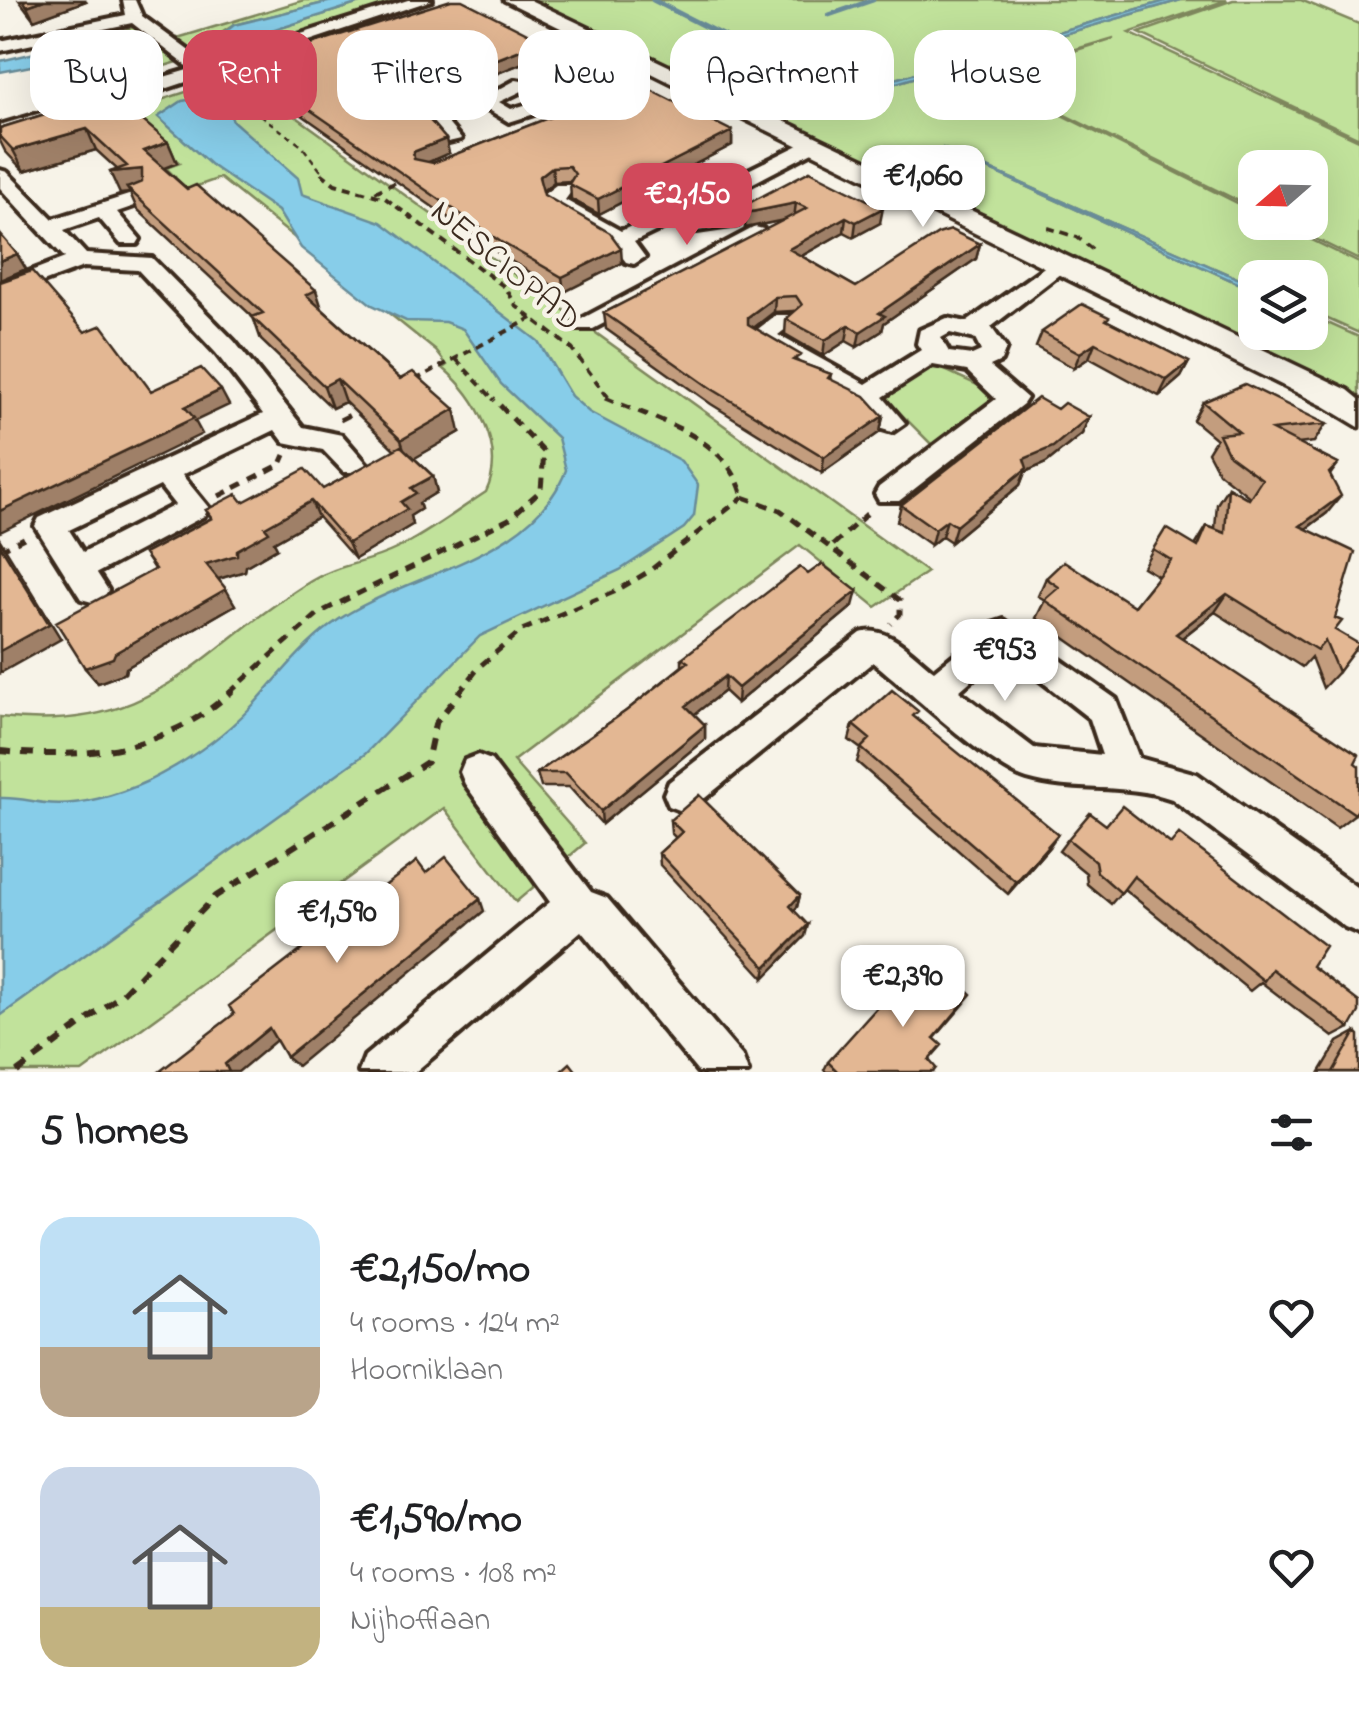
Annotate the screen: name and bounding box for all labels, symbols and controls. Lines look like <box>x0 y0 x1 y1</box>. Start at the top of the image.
chip: Buy <box>30 30 163 120</box>
chip: Rent <box>183 30 317 120</box>
chip: Filters <box>337 30 498 120</box>
chip: New <box>518 30 650 120</box>
chip: Apartment <box>670 30 894 120</box>
chip: House <box>914 30 1076 120</box>
pin: €1,060 <box>842 145 1004 230</box>
north arrow <box>1238 150 1328 240</box>
map controls <box>1238 150 1328 350</box>
text: €1,060 <box>883 154 963 201</box>
pin: €2,150 <box>606 163 768 248</box>
text: €2,150 <box>644 172 730 219</box>
street label: NESCIOPAD <box>418 188 591 345</box>
button: layers <box>1238 260 1328 350</box>
pin: €953 <box>946 619 1064 704</box>
text: €953 <box>973 628 1037 675</box>
pin: €1,590 <box>256 881 418 966</box>
text: €1,590 <box>297 890 377 937</box>
pin: €2,390 <box>822 945 984 1030</box>
text: €2,390 <box>863 954 943 1001</box>
text: 5 homes <box>40 1102 189 1163</box>
icon: filters <box>1264 1105 1319 1160</box>
text: €2,150/mo <box>350 1240 530 1301</box>
icon: home <box>120 1257 240 1377</box>
icon: heart <box>1264 1290 1319 1345</box>
text: 4 rooms · 124 m² <box>350 1301 560 1348</box>
text: Hoorniklaan <box>350 1348 503 1395</box>
text: €1,590/mo <box>350 1490 522 1551</box>
icon: home <box>120 1507 240 1627</box>
icon: heart <box>1264 1540 1319 1595</box>
text: 4 rooms · 108 m² <box>350 1551 557 1598</box>
text: Nijhofflaan <box>350 1598 490 1645</box>

